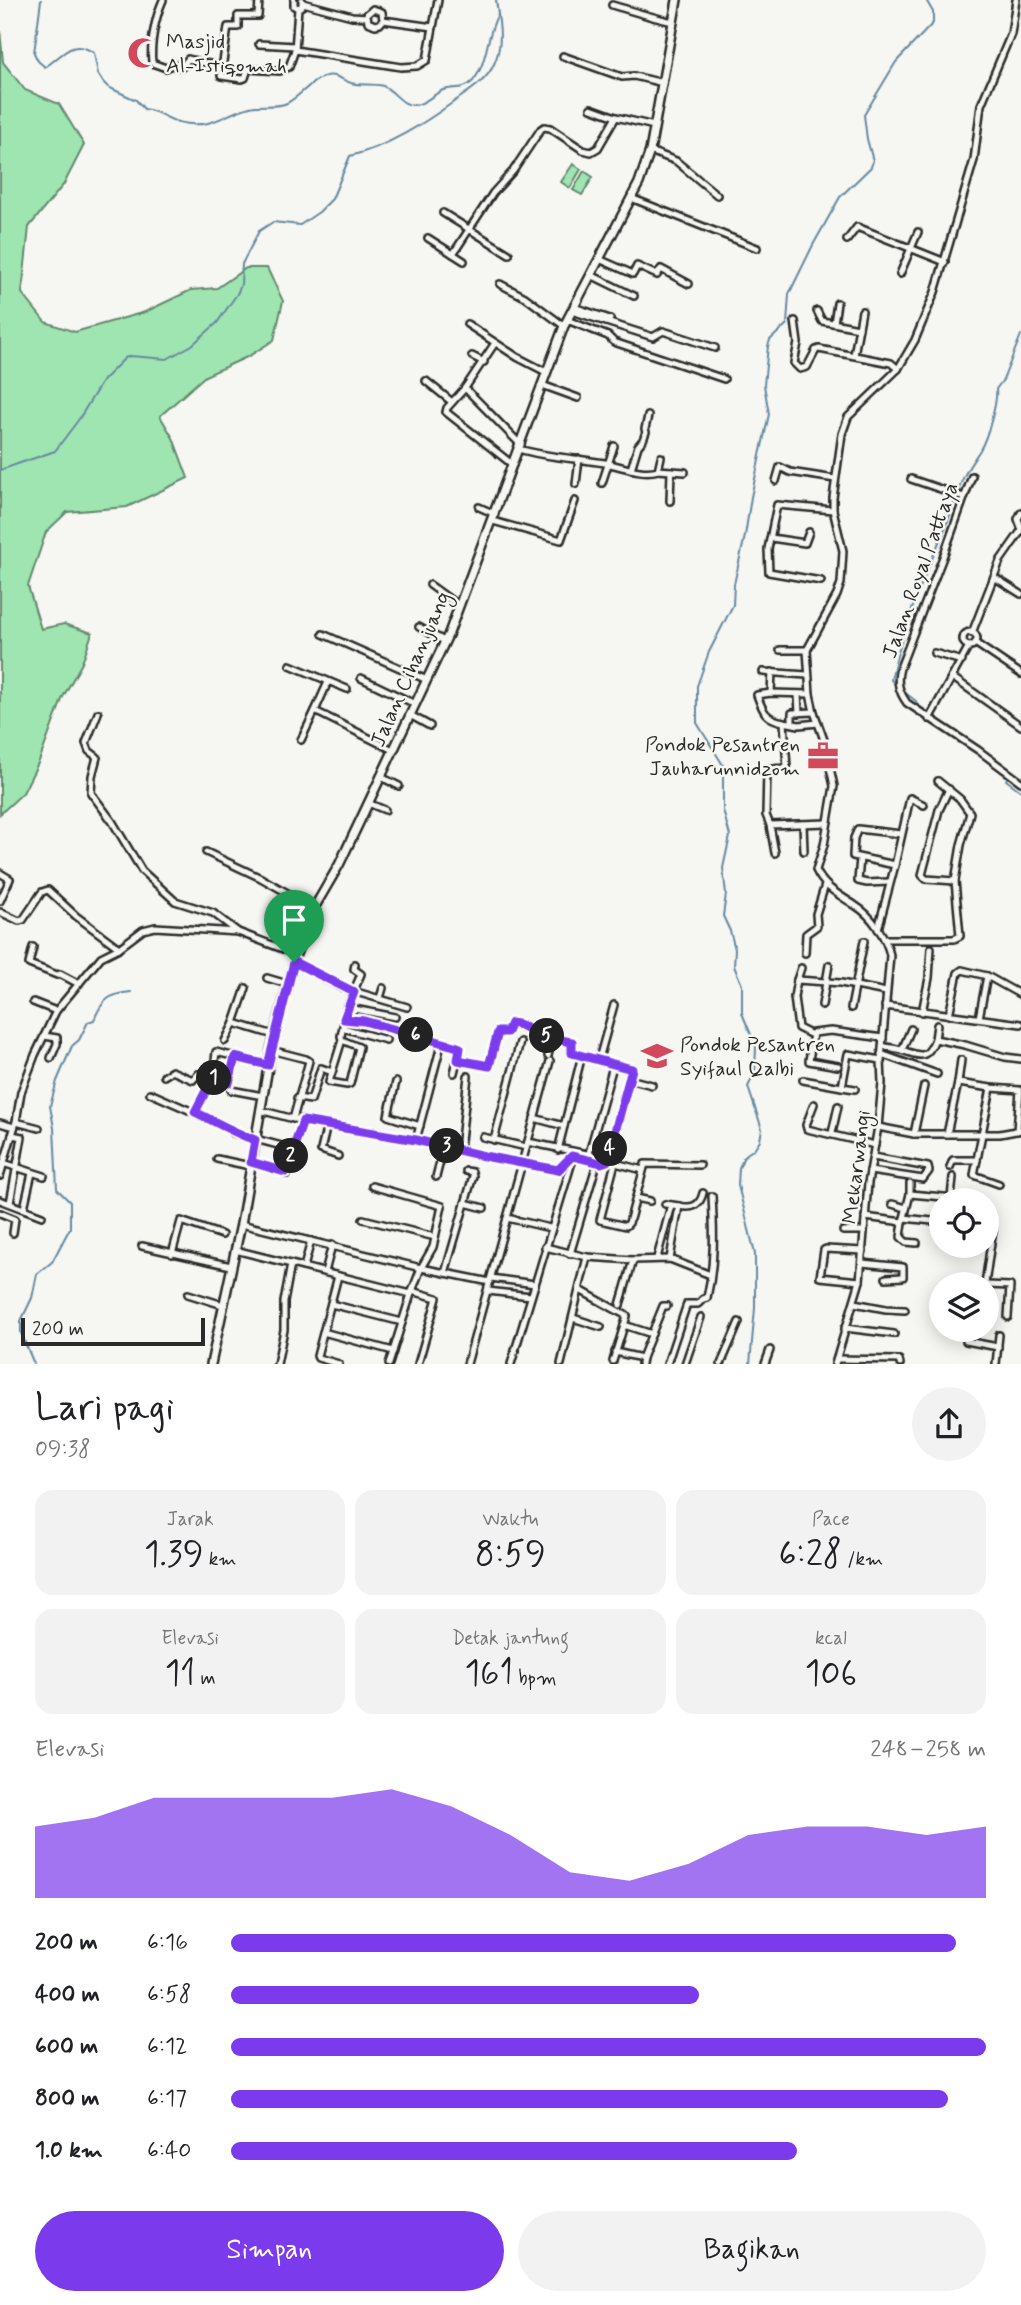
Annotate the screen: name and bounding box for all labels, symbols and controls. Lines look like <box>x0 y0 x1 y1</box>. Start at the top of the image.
place label: Masjid Al-Istiqomah <box>166 28 287 80</box>
mosque icon: Masjid Al-Istiqomah <box>126 36 160 70</box>
street label: Jalan Royal Pattaya <box>876 478 966 662</box>
street label: Jalan Cihanjuang <box>364 587 459 752</box>
place label: Pondok Pesantren Jauharunnidzom <box>645 731 800 783</box>
office icon: Pondok Pesantren Jauharunnidzom <box>806 739 840 773</box>
pin <box>264 890 324 962</box>
icon: arrive <box>275 901 313 939</box>
pin: 6 <box>398 1018 434 1052</box>
pin: 5 <box>530 1018 564 1054</box>
text: 6 <box>411 1022 420 1047</box>
text: 5 <box>541 1023 552 1048</box>
place label: Pondok Pesantren Syifaul Qalbi <box>680 1031 835 1083</box>
school or university icon: Pondok Pesantren Syifaul Qalbi <box>640 1039 674 1073</box>
pin: 1 <box>196 1060 232 1096</box>
text: 1 <box>209 1065 218 1090</box>
street label: Mekarwangi <box>836 1108 879 1226</box>
pin: 3 <box>430 1128 464 1164</box>
pin: 4 <box>592 1132 628 1166</box>
text: 3 <box>442 1133 451 1158</box>
text: 4 <box>604 1136 615 1161</box>
pin: 2 <box>274 1138 308 1174</box>
text: 2 <box>286 1143 295 1168</box>
map controls <box>929 1188 999 1342</box>
button: locate <box>929 1188 999 1258</box>
button: layers <box>929 1272 999 1342</box>
scale bar <box>21 1314 205 1346</box>
text: 200 m <box>32 1317 84 1342</box>
text: Lari pagi <box>35 1384 174 1433</box>
button: share <box>912 1387 986 1461</box>
text: 09:38 <box>35 1435 91 1465</box>
text: Jarak <box>167 1507 214 1532</box>
text: Waktu <box>482 1507 539 1532</box>
text: Pace <box>812 1507 850 1532</box>
text: 1.39 <box>144 1532 204 1578</box>
text: 8:59 <box>475 1532 546 1578</box>
text: 6:28 <box>778 1532 842 1578</box>
text: km <box>204 1547 236 1572</box>
text: /km <box>842 1547 883 1572</box>
text: Elevasi <box>161 1626 219 1651</box>
text: Detak jantung <box>452 1626 569 1651</box>
text: kcal <box>815 1626 847 1651</box>
text: 11 <box>165 1651 195 1697</box>
text: 161 <box>464 1651 513 1697</box>
text: 106 <box>805 1651 857 1697</box>
text: m <box>195 1666 216 1691</box>
text: bpm <box>513 1666 557 1691</box>
text: Elevasi <box>35 1735 104 1765</box>
text: 248–258 m <box>870 1735 986 1765</box>
text: 200 m <box>35 1928 98 1958</box>
text: 6:16 <box>147 1928 188 1958</box>
text: 400 m <box>35 1980 100 2010</box>
text: 6:58 <box>147 1980 191 2010</box>
text: 600 m <box>35 2032 98 2062</box>
text: 6:12 <box>147 2032 187 2062</box>
text: 800 m <box>35 2084 99 2114</box>
text: 6:17 <box>147 2084 187 2114</box>
text: 1.0 km <box>35 2136 103 2166</box>
text: 6:40 <box>147 2136 191 2166</box>
button: Simpan <box>35 2211 504 2291</box>
button: Bagikan <box>518 2211 986 2291</box>

